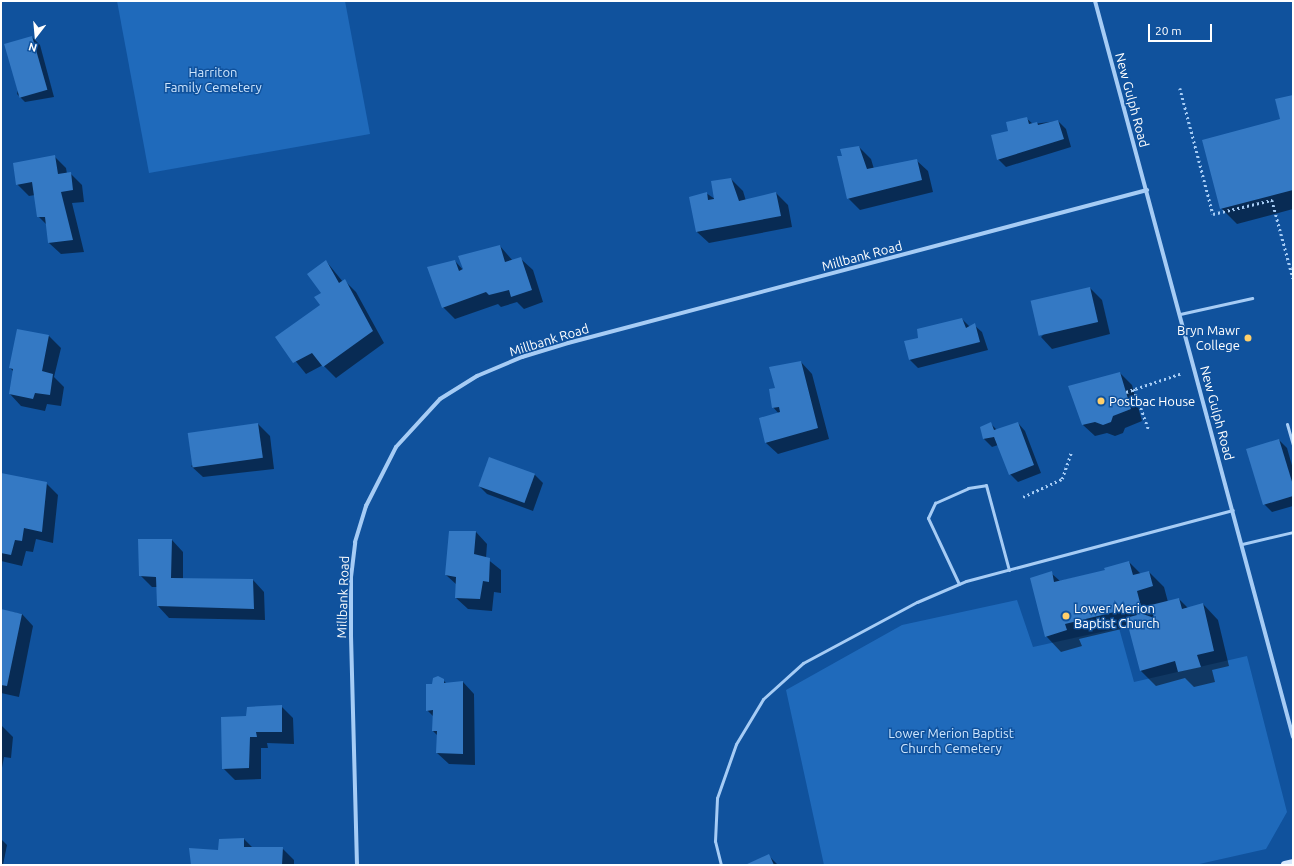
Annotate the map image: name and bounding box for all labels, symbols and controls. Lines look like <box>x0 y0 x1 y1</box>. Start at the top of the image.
north arrow <box>16 16 56 56</box>
scale bar <box>1150 16 1214 42</box>
text: 20 m <box>1155 24 1182 37</box>
text: N <box>27 41 38 54</box>
street label: New Gulph Road <box>1112 51 1152 149</box>
park label: Harriton Family Cemetery <box>164 65 262 96</box>
street label: Millbank Road <box>820 238 904 274</box>
street label: Millbank Road <box>507 320 591 360</box>
place label: Bryn Mawr College <box>1177 323 1240 354</box>
marker: Bryn Mawr College <box>1243 333 1253 343</box>
street label: New Gulph Road <box>1197 364 1237 462</box>
place label: Postbac House <box>1109 393 1195 409</box>
marker: Postbac House <box>1096 396 1106 406</box>
street label: Millbank Road <box>334 556 352 638</box>
place label: Lower Merion Baptist Church <box>1074 601 1160 632</box>
marker: Lower Merion Baptist Church <box>1061 611 1071 621</box>
park label: Lower Merion Baptist Church Cemetery <box>888 726 1014 757</box>

